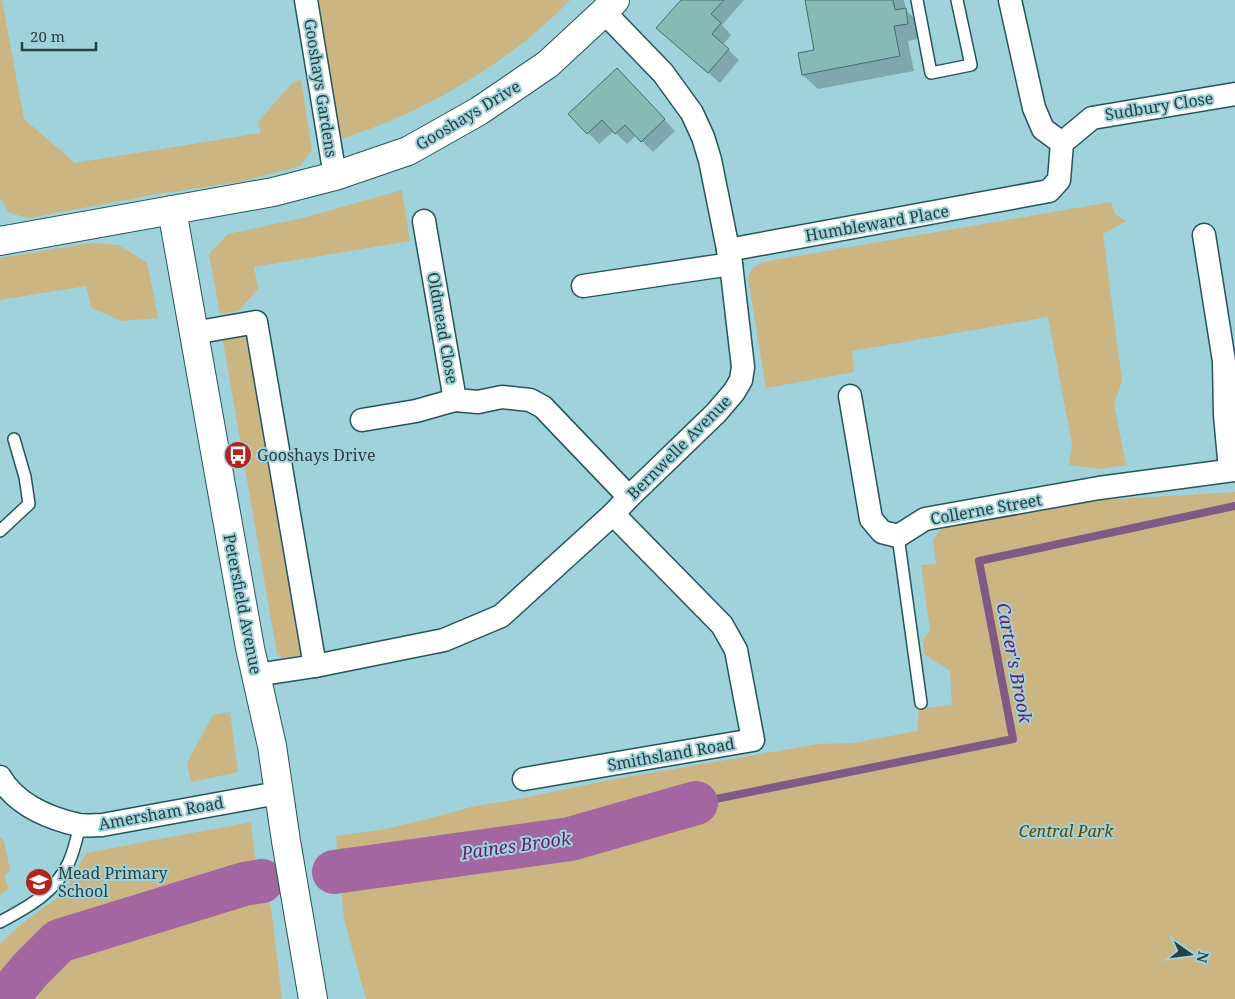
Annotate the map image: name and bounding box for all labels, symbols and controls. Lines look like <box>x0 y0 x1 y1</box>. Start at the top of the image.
street label: Gooshays Gardens <box>299 17 343 159</box>
scale bar <box>22 20 96 52</box>
text: 20 m <box>30 26 65 46</box>
street label: Gooshays Drive <box>412 75 524 155</box>
street label: Sudbury Close <box>1103 87 1215 125</box>
street label: Humbleward Place <box>803 200 951 246</box>
street label: Oldmead Close <box>422 270 464 386</box>
street label: Bernwelle Avenue <box>622 390 736 504</box>
bus stop icon: Gooshays Drive <box>223 440 253 470</box>
place label: Gooshays Drive <box>257 444 375 466</box>
street label: Collerne Street <box>929 488 1044 530</box>
street label: Petersfield Avenue <box>219 532 267 676</box>
water label: Carter's Brook <box>992 601 1039 726</box>
street label: Smithsland Road <box>606 732 736 776</box>
street label: Amersham Road <box>97 791 225 835</box>
park label: Central Park <box>1019 820 1114 842</box>
water label: Paines Brook <box>458 825 573 865</box>
place label: Mead Primary School <box>58 862 169 902</box>
school or university icon: Mead Primary School <box>24 867 54 897</box>
north arrow <box>1165 929 1215 979</box>
text: N <box>1193 950 1214 965</box>

